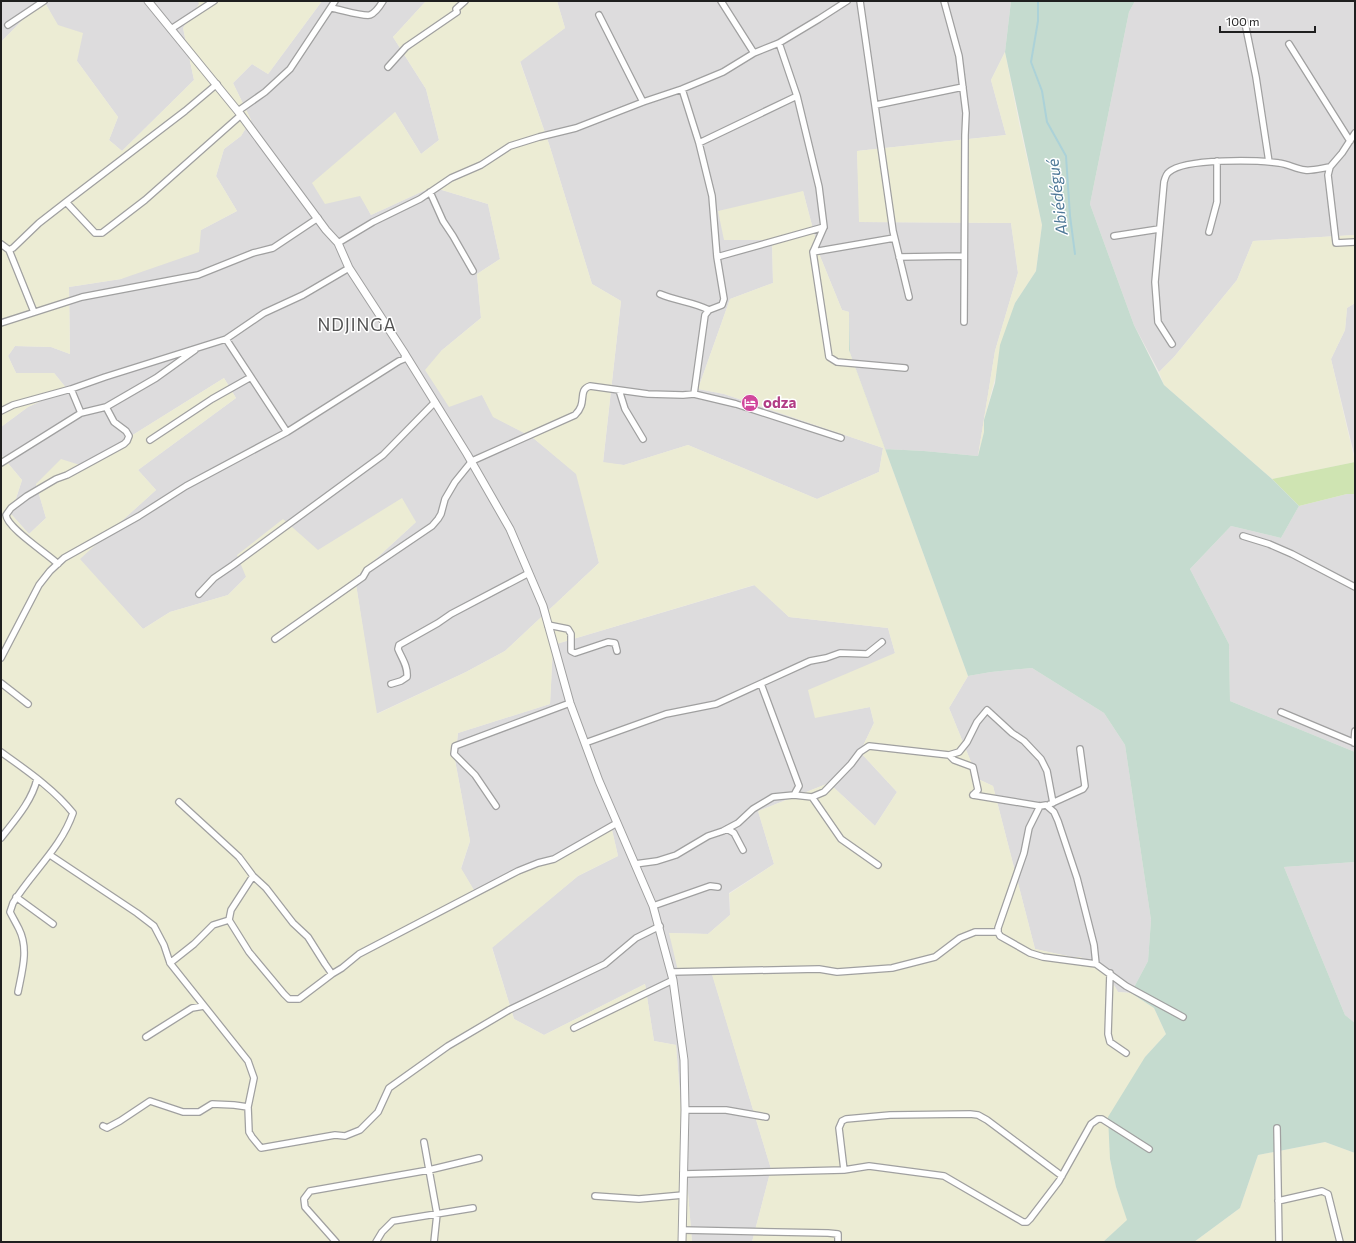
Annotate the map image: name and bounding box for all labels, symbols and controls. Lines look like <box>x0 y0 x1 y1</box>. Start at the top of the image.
scale bar <box>1220 8 1315 34</box>
text: 100 m <box>1226 14 1260 28</box>
water label: Abiédégué <box>1042 157 1071 237</box>
district label: NDJINGA <box>317 314 397 335</box>
hotel icon: odza <box>740 393 760 413</box>
place label: odza <box>763 393 796 411</box>

